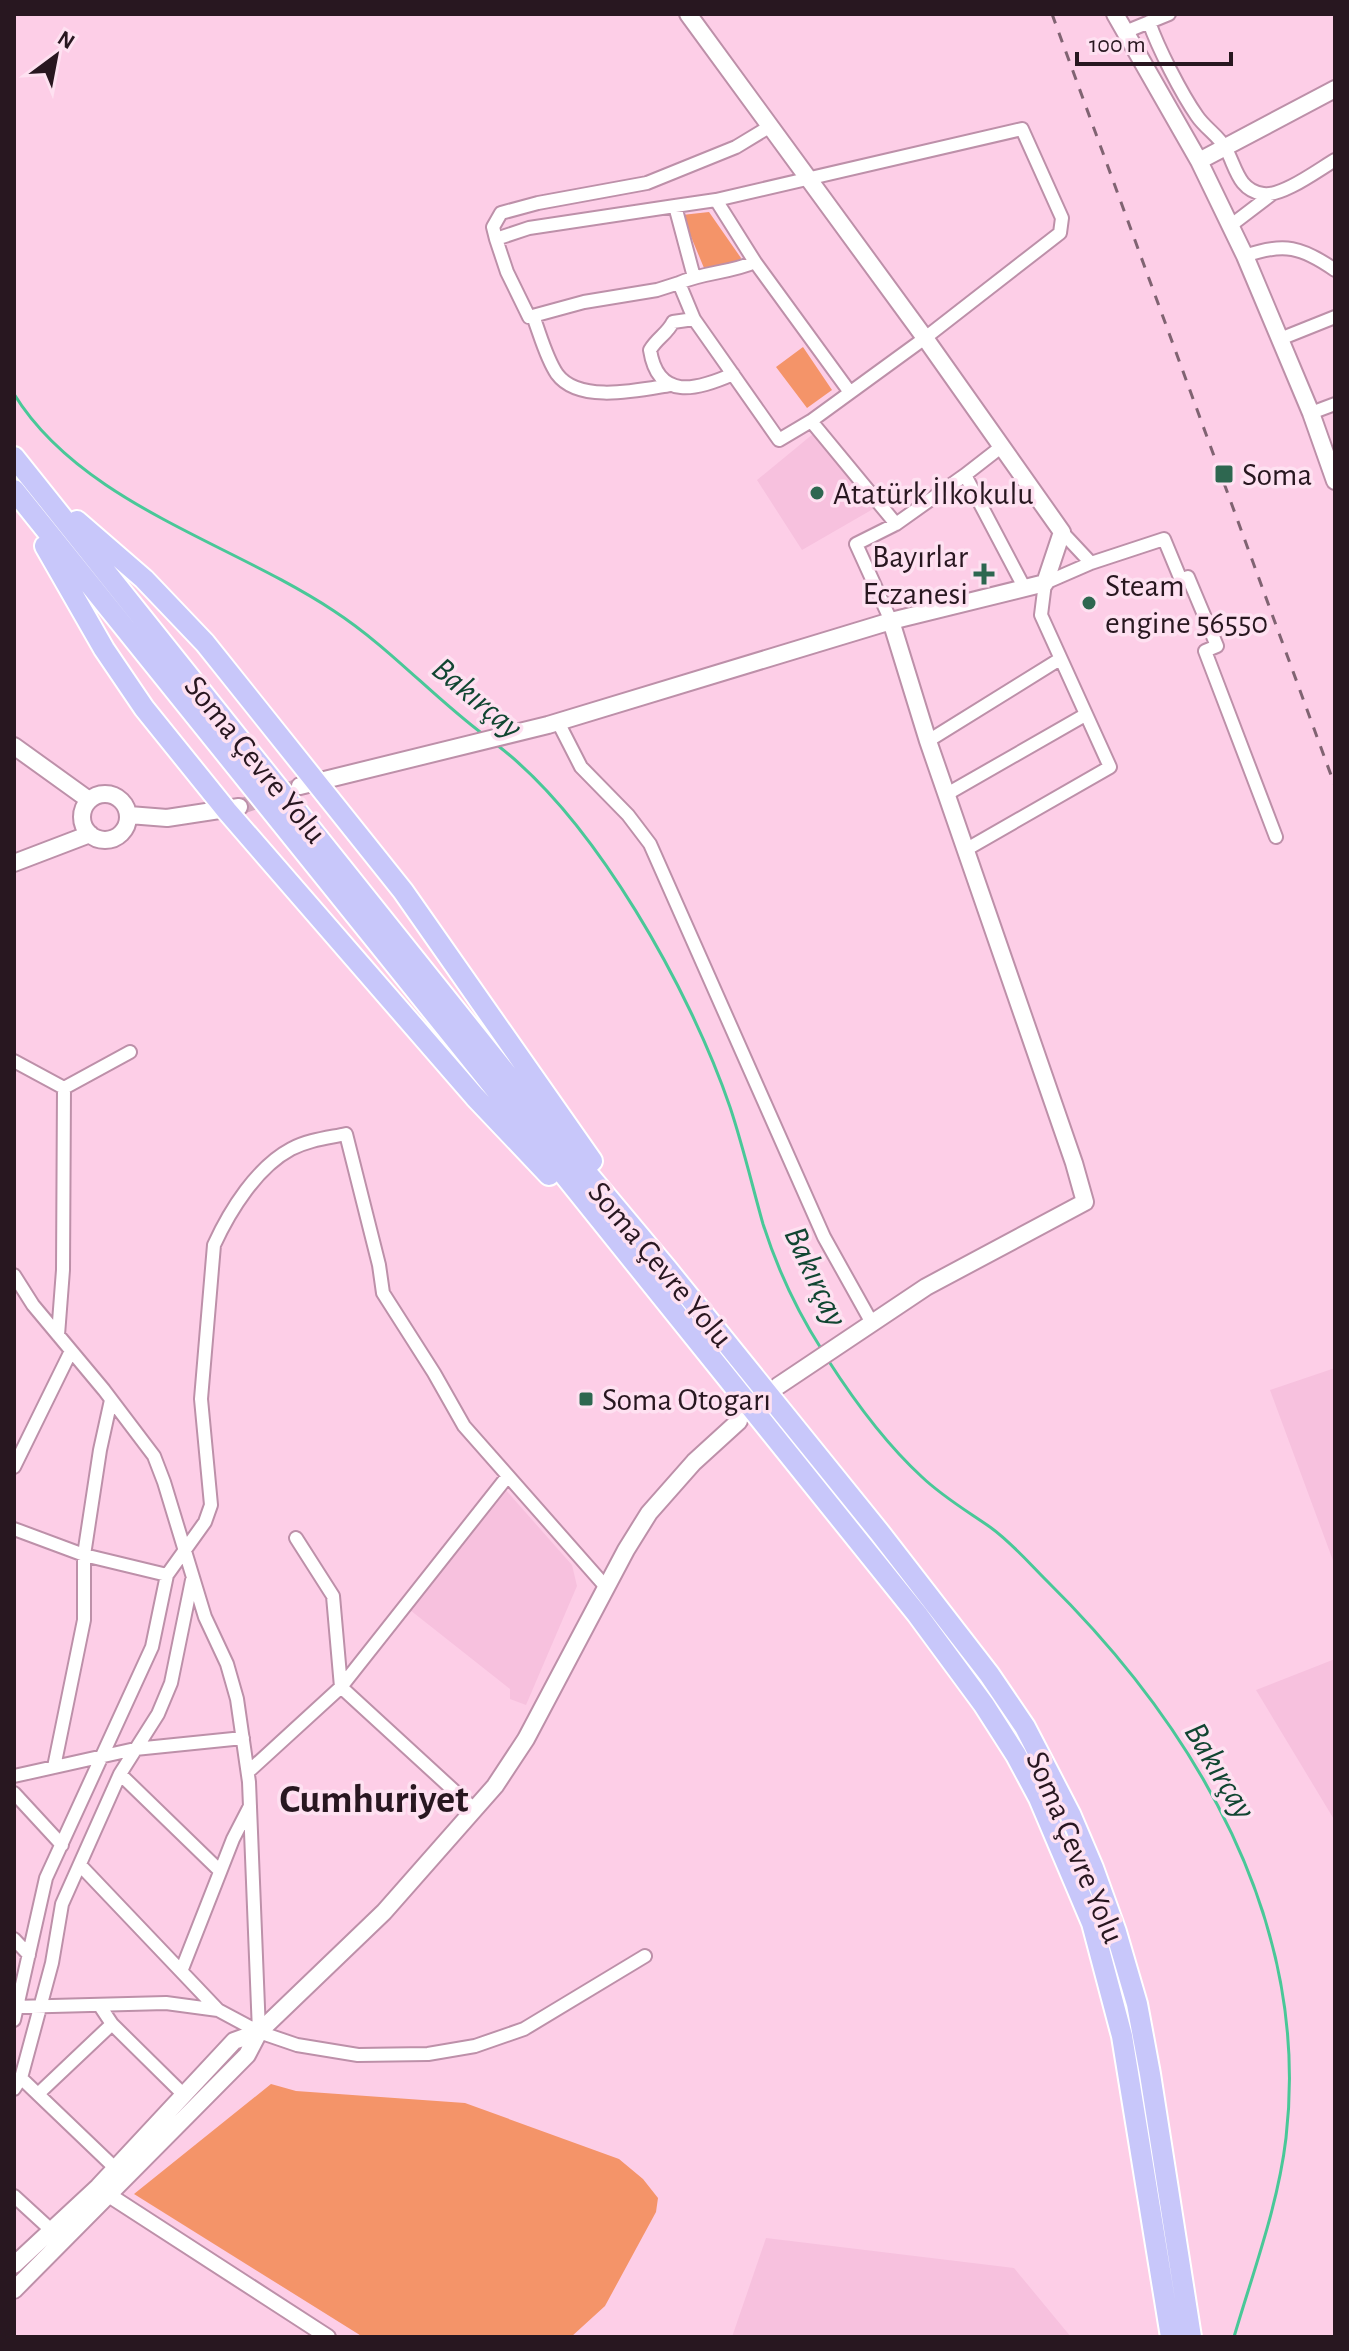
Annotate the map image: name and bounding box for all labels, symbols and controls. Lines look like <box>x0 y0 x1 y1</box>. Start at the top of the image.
north arrow <box>16 16 96 96</box>
scale bar <box>1077 16 1231 66</box>
text: N <box>54 27 78 53</box>
text: 100 m <box>1089 33 1146 57</box>
place label: Soma <box>1242 459 1312 491</box>
marker: Soma <box>1213 463 1235 485</box>
place label: Atatürk İlkokulu <box>833 477 1034 510</box>
marker: Atatürk İlkokulu <box>808 484 826 502</box>
place label: Bayırlar Eczanesi <box>863 541 969 610</box>
marker: Bayırlar Eczanesi <box>975 565 993 583</box>
place label: Steam engine 56550 <box>1105 570 1268 639</box>
marker: Steam engine 56550 <box>1080 594 1098 612</box>
water label: Bakırçay <box>425 652 528 746</box>
street label: Soma Çevre Yolu <box>178 670 332 849</box>
street label: Soma Çevre Yolu <box>582 1176 738 1353</box>
water label: Bakırçay <box>777 1222 853 1332</box>
place label: Soma Otogarı <box>602 1384 771 1416</box>
marker: Soma Otogarı <box>577 1390 595 1408</box>
water label: Bakırçay <box>1177 1717 1261 1825</box>
street label: Soma Çevre Yolu <box>1020 1747 1130 1948</box>
district label: Cumhuriyet <box>279 1780 469 1820</box>

